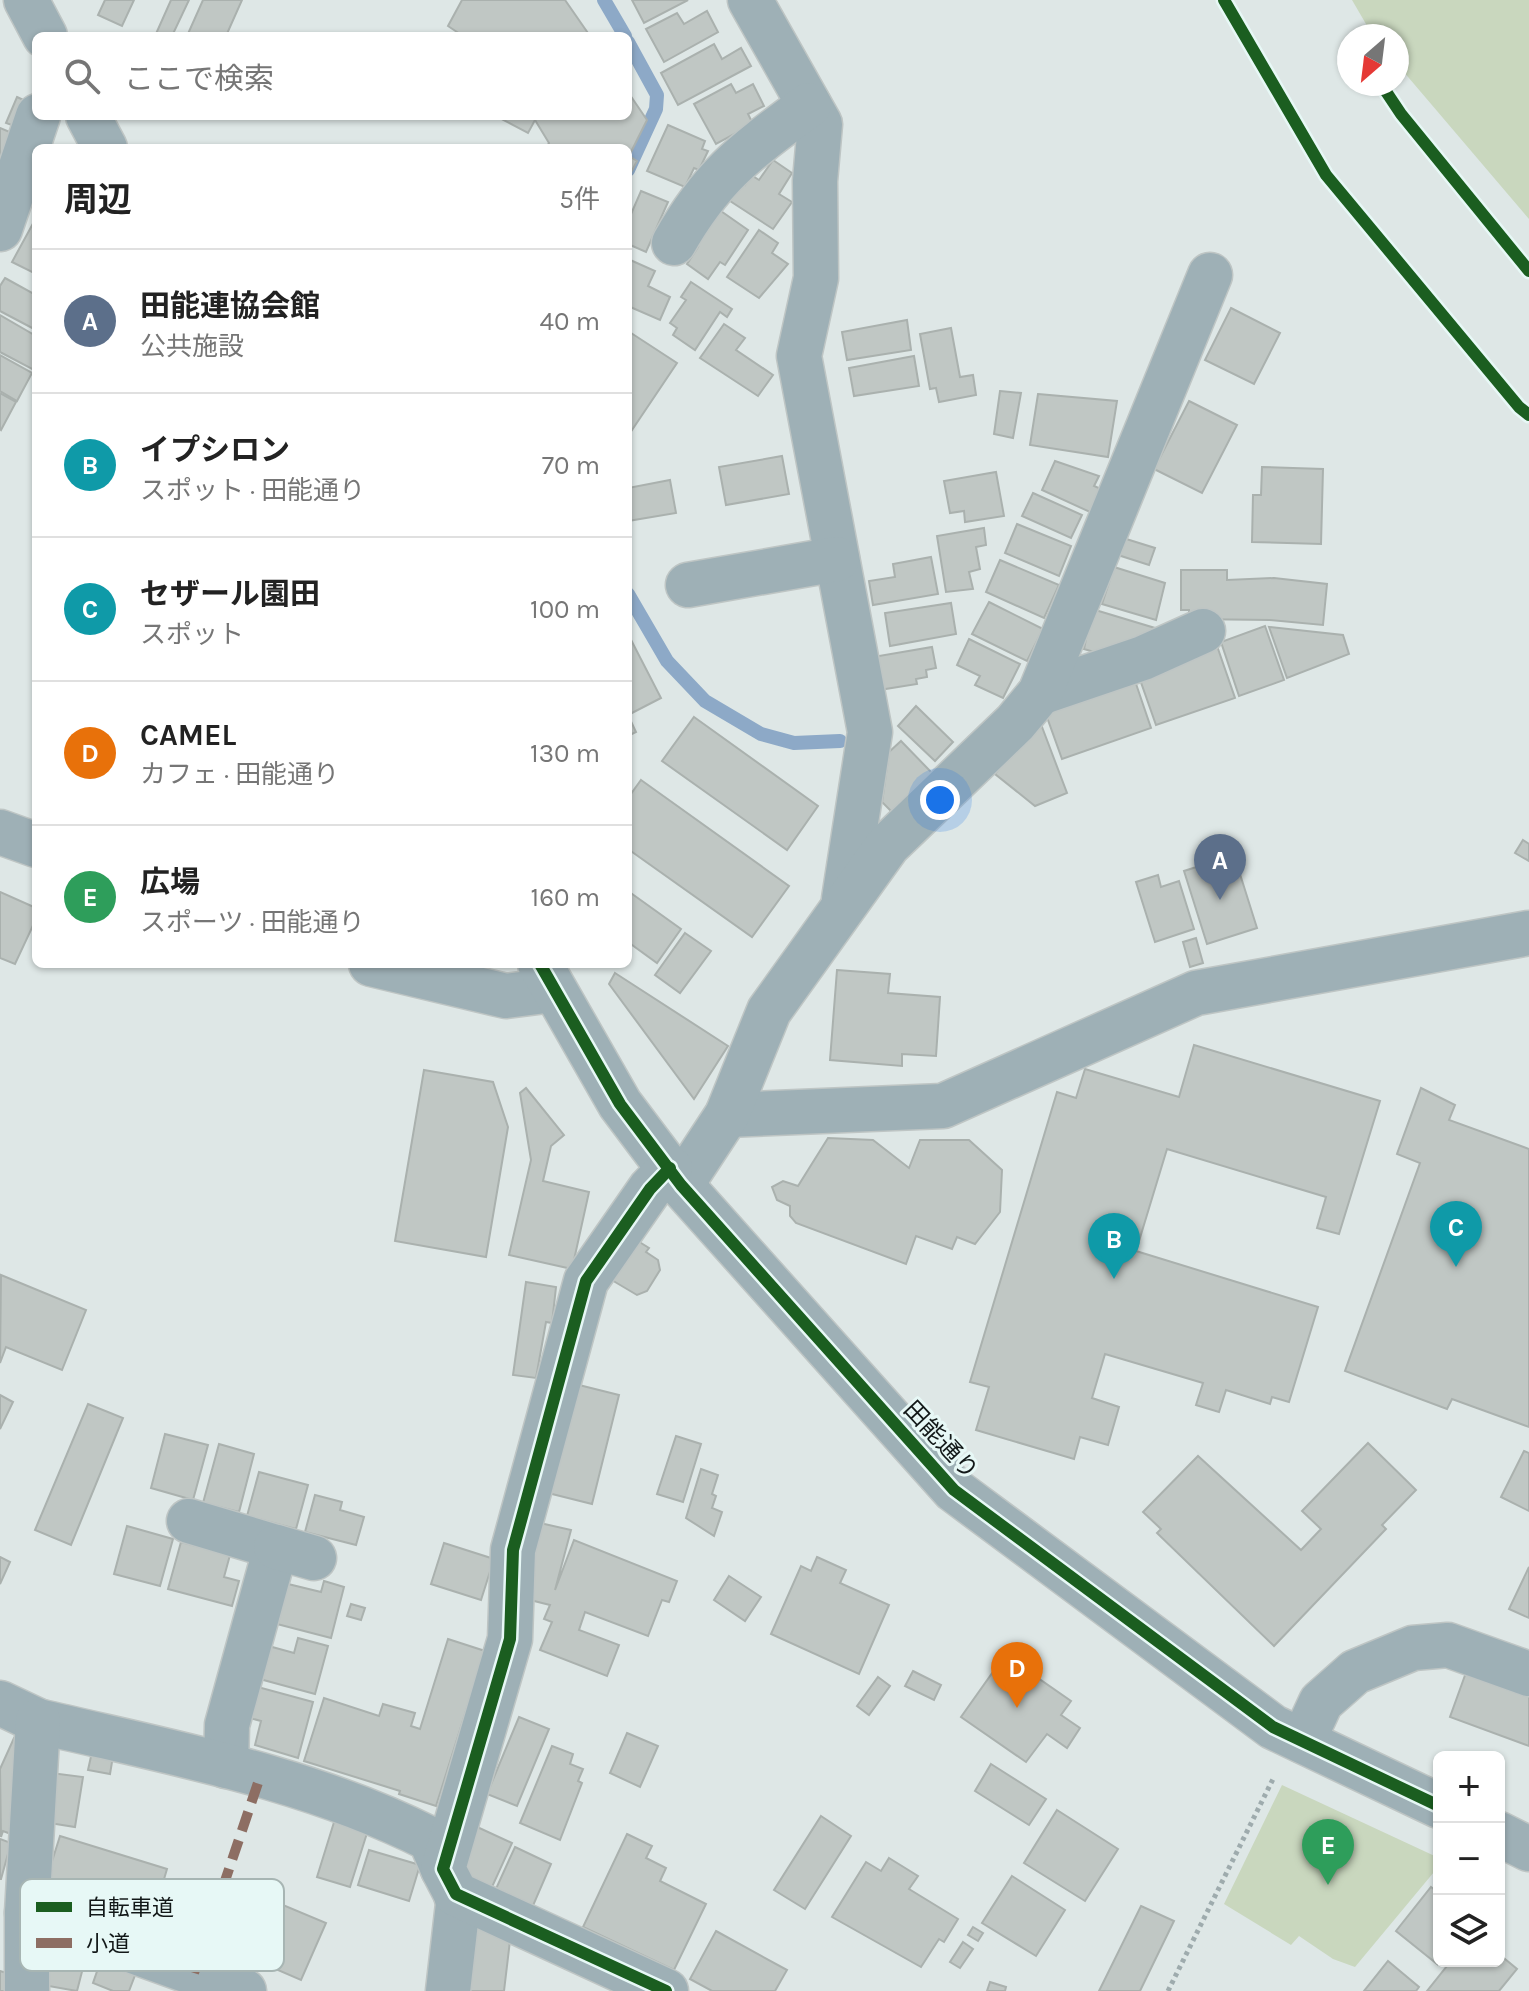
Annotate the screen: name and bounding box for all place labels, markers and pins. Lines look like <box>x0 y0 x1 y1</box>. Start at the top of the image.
pin: A <box>1194 834 1246 900</box>
pin: C <box>1430 1201 1482 1267</box>
pin: B <box>1088 1213 1140 1279</box>
pin: D <box>991 1642 1043 1708</box>
pin: E <box>1302 1819 1354 1885</box>

